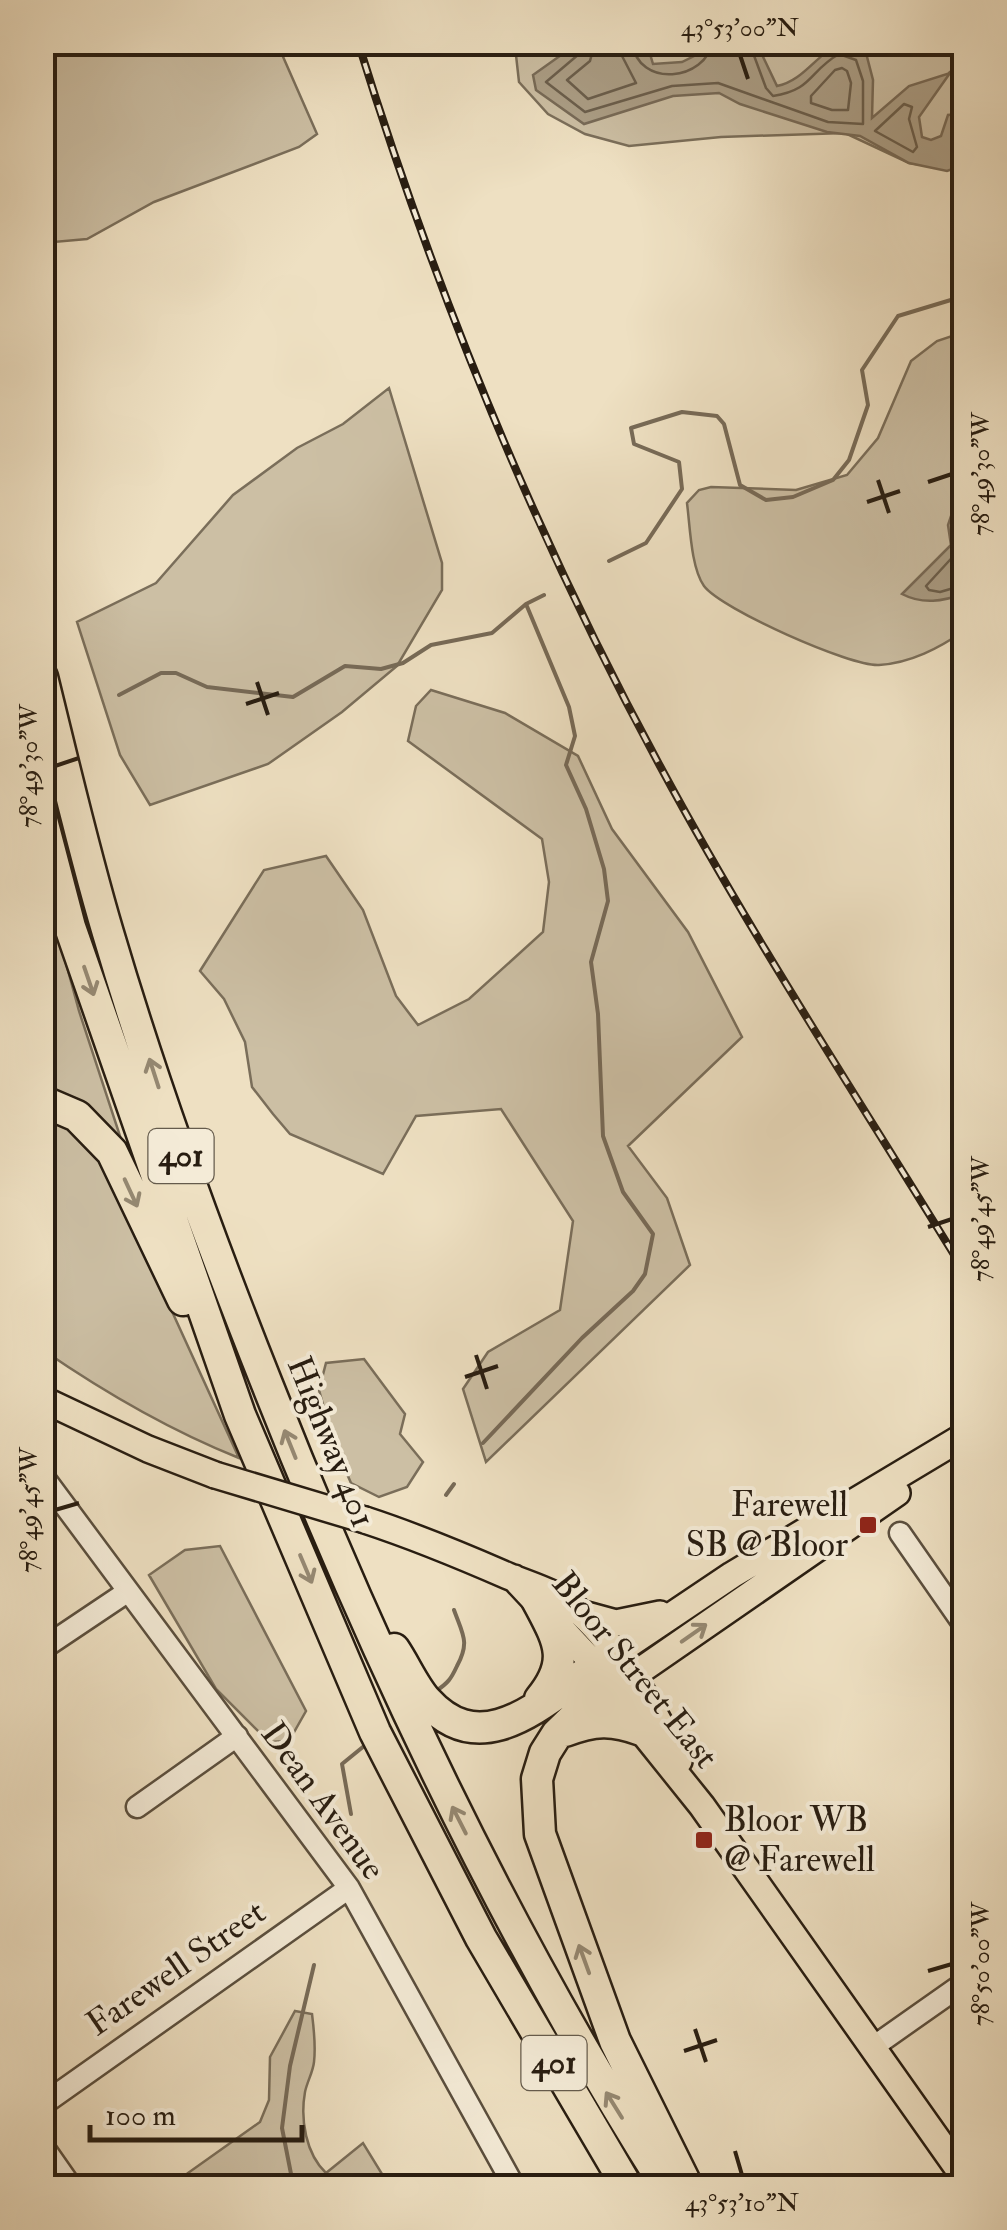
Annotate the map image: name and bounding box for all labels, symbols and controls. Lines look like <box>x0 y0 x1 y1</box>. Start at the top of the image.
text: 43°53'00"N <box>681 13 800 44</box>
text: 78°49'30"W <box>966 411 997 536</box>
text: 78°49'30"W <box>14 703 45 828</box>
one-way arrow <box>81 964 99 996</box>
one-way arrow <box>144 1058 162 1089</box>
road number: 401 <box>148 1129 214 1183</box>
text: 78°49'45"W <box>966 1155 997 1282</box>
one-way arrow <box>123 1177 142 1207</box>
street label: Highway 401 <box>277 1350 385 1534</box>
one-way arrow <box>280 1429 298 1459</box>
text: 78°49'45"W <box>14 1446 45 1573</box>
place label: Farewell SB @ Bloor <box>686 1483 848 1567</box>
marker: Farewell SB @ Bloor <box>857 1514 879 1536</box>
one-way arrow <box>298 1553 316 1584</box>
street label: Bloor Street East <box>542 1563 728 1777</box>
one-way arrow <box>679 1623 707 1644</box>
street label: Dean Avenue <box>251 1714 395 1888</box>
place label: Bloor WB @ Farewell <box>724 1798 875 1882</box>
one-way arrow <box>449 1806 468 1835</box>
marker: Bloor WB @ Farewell <box>693 1829 715 1851</box>
street label: Farewell Street <box>78 1890 274 2046</box>
text: 78°50'00"W <box>966 1900 997 2026</box>
one-way arrow <box>574 1944 592 1974</box>
road number: 401 <box>522 2036 586 2090</box>
scale bar <box>90 2080 302 2142</box>
one-way arrow <box>604 2091 625 2120</box>
text: 100 m <box>105 2097 176 2134</box>
text: 43°53'10"N <box>685 2188 799 2219</box>

